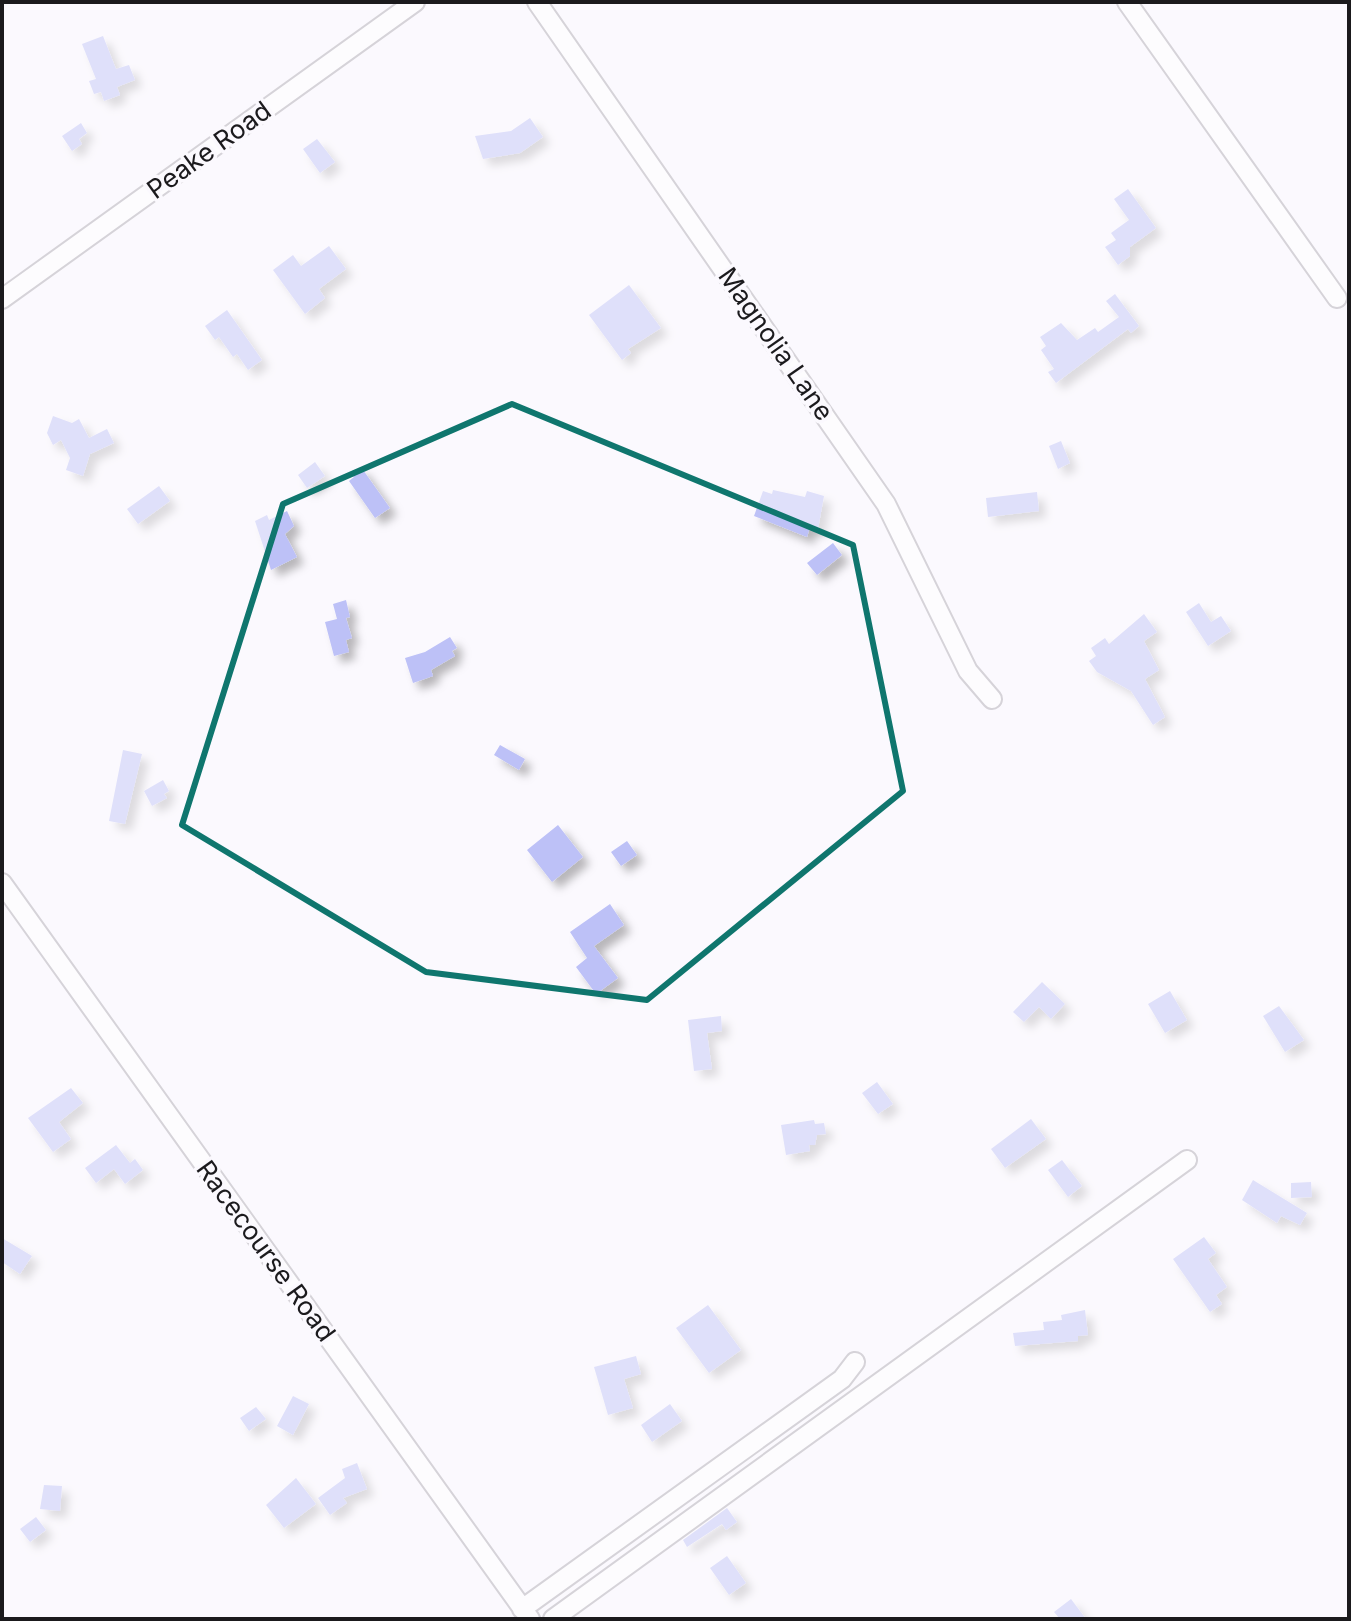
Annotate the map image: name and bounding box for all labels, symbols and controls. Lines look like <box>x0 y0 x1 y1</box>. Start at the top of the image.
street label: Peake Road <box>141 94 277 205</box>
street label: Magnolia Lane <box>712 261 841 426</box>
street label: Racecourse Road <box>190 1154 342 1347</box>

